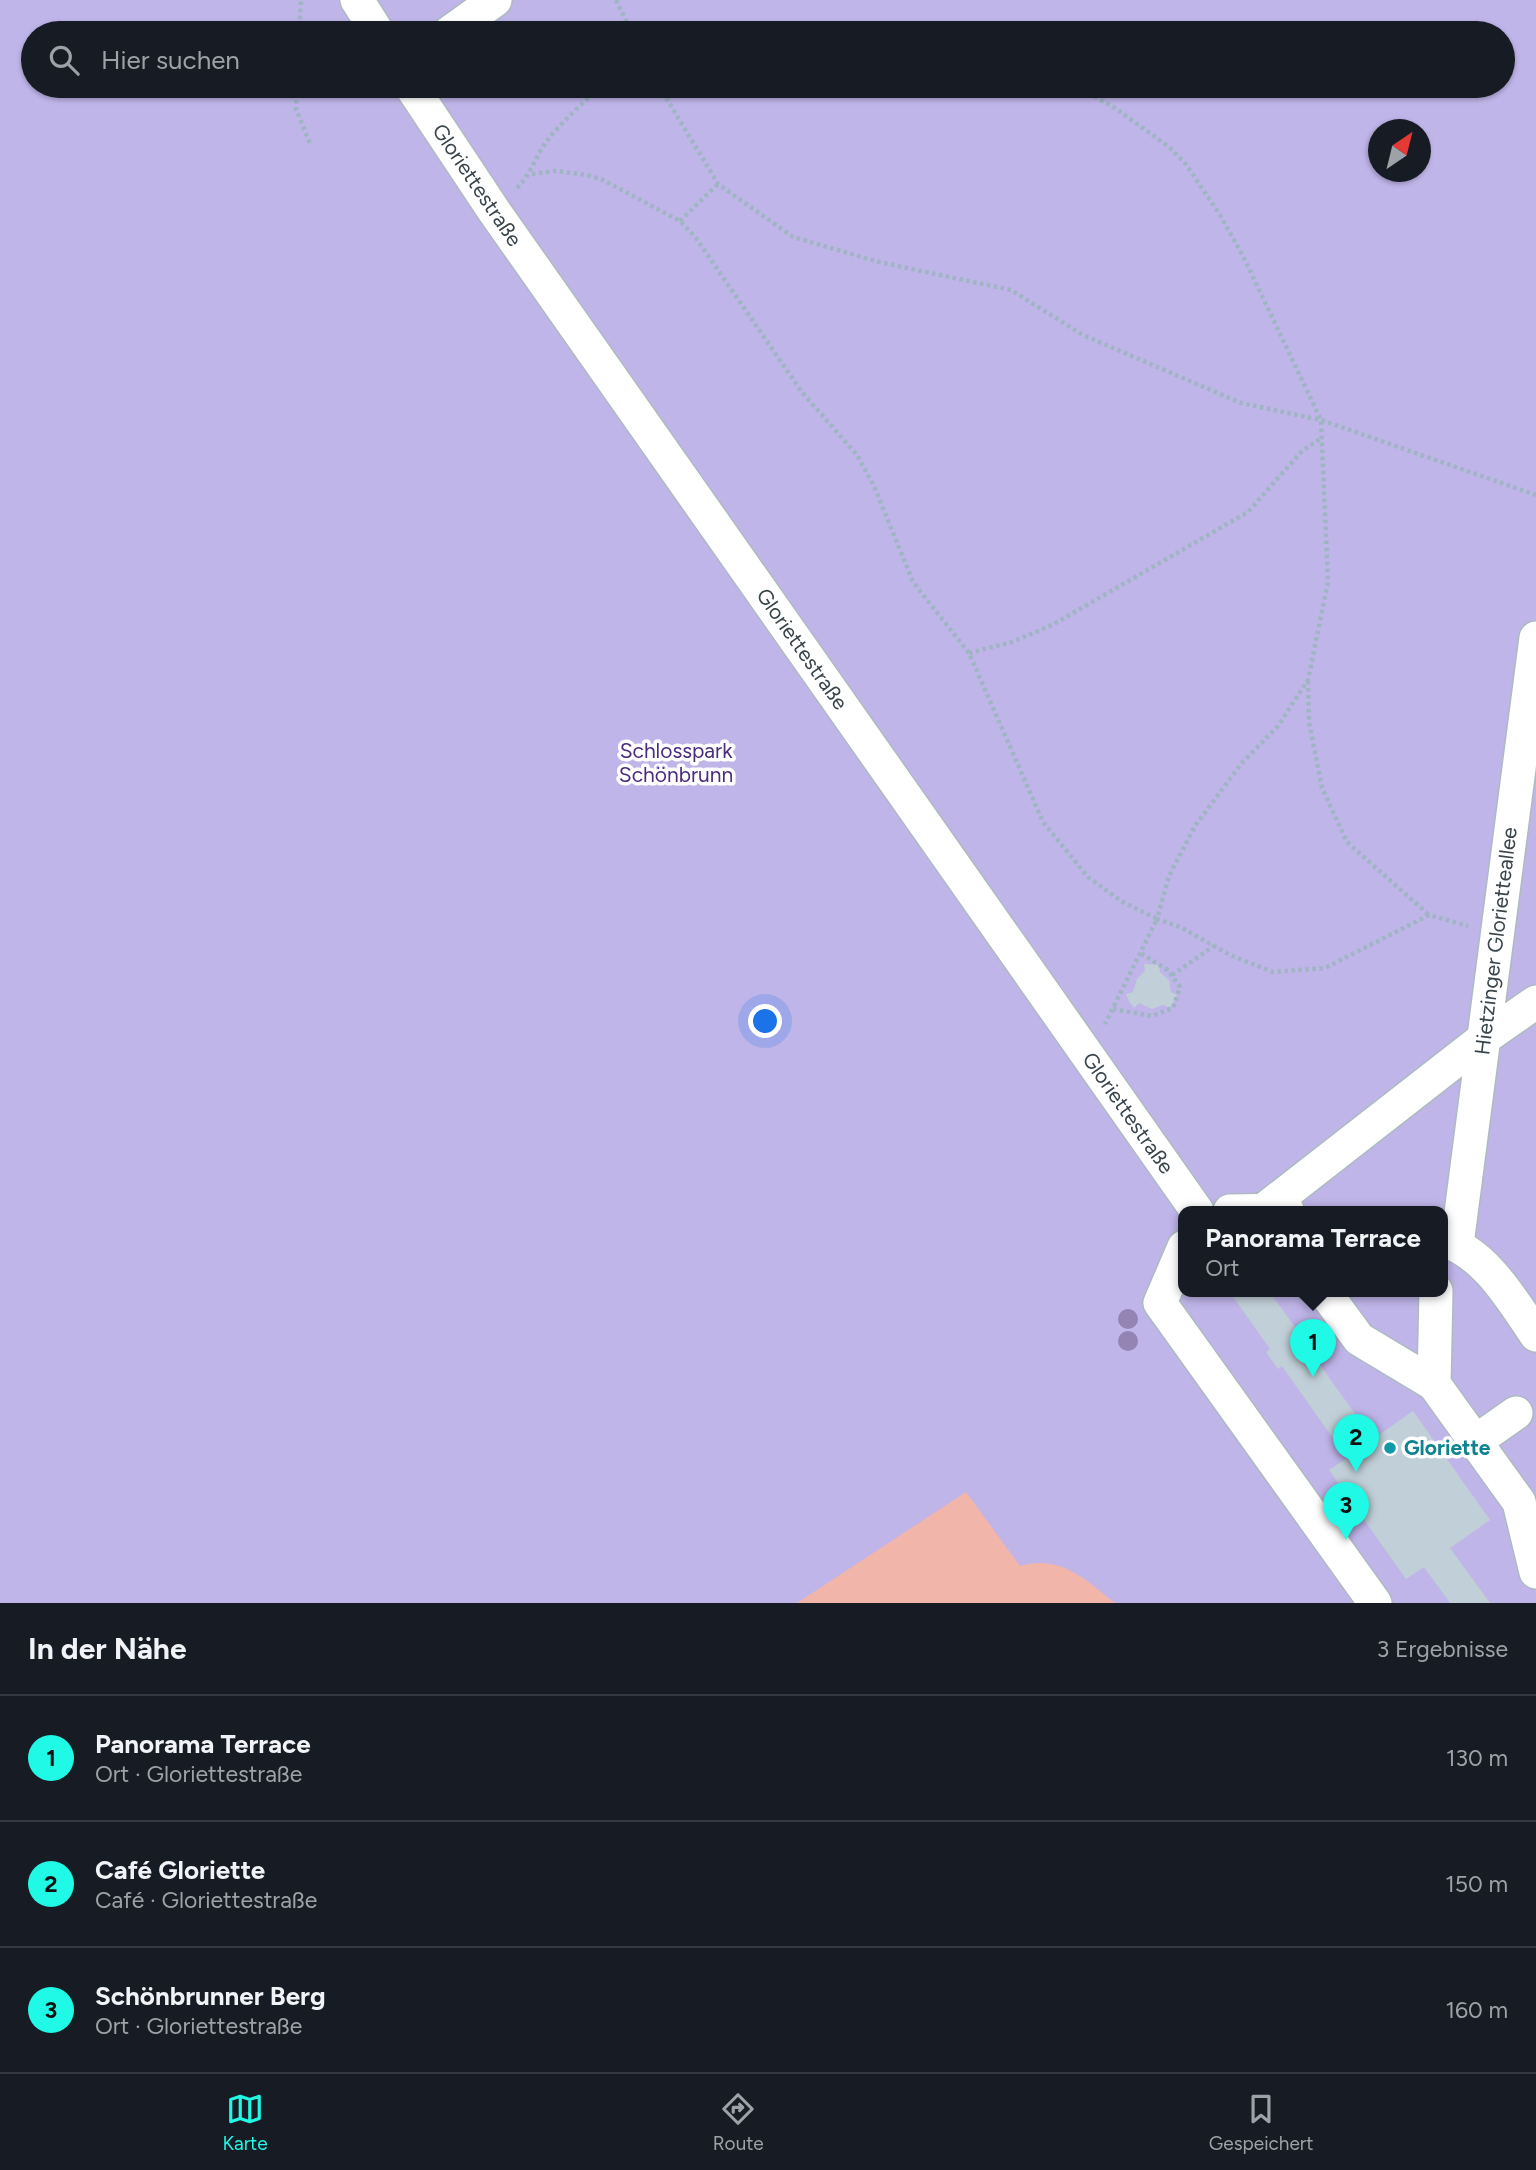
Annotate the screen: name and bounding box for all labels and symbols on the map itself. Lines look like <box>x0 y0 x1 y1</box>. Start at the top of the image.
street label: Gloriettestraße <box>427 119 528 251</box>
north arrow <box>1368 119 1431 182</box>
street label: Gloriettestraße <box>751 583 853 714</box>
park label: Schlosspark Schönbrunn <box>619 738 733 787</box>
street label: Hietzinger Glorietteallee <box>1469 826 1522 1056</box>
your location <box>748 1004 782 1038</box>
street label: Gloriettestraße <box>1077 1047 1179 1178</box>
pin: 1 <box>1290 1319 1336 1377</box>
pin: 2 <box>1333 1414 1379 1472</box>
place label: Gloriette <box>1404 1435 1491 1460</box>
marker: Gloriette <box>1382 1440 1398 1456</box>
pin: 3 <box>1323 1482 1369 1540</box>

